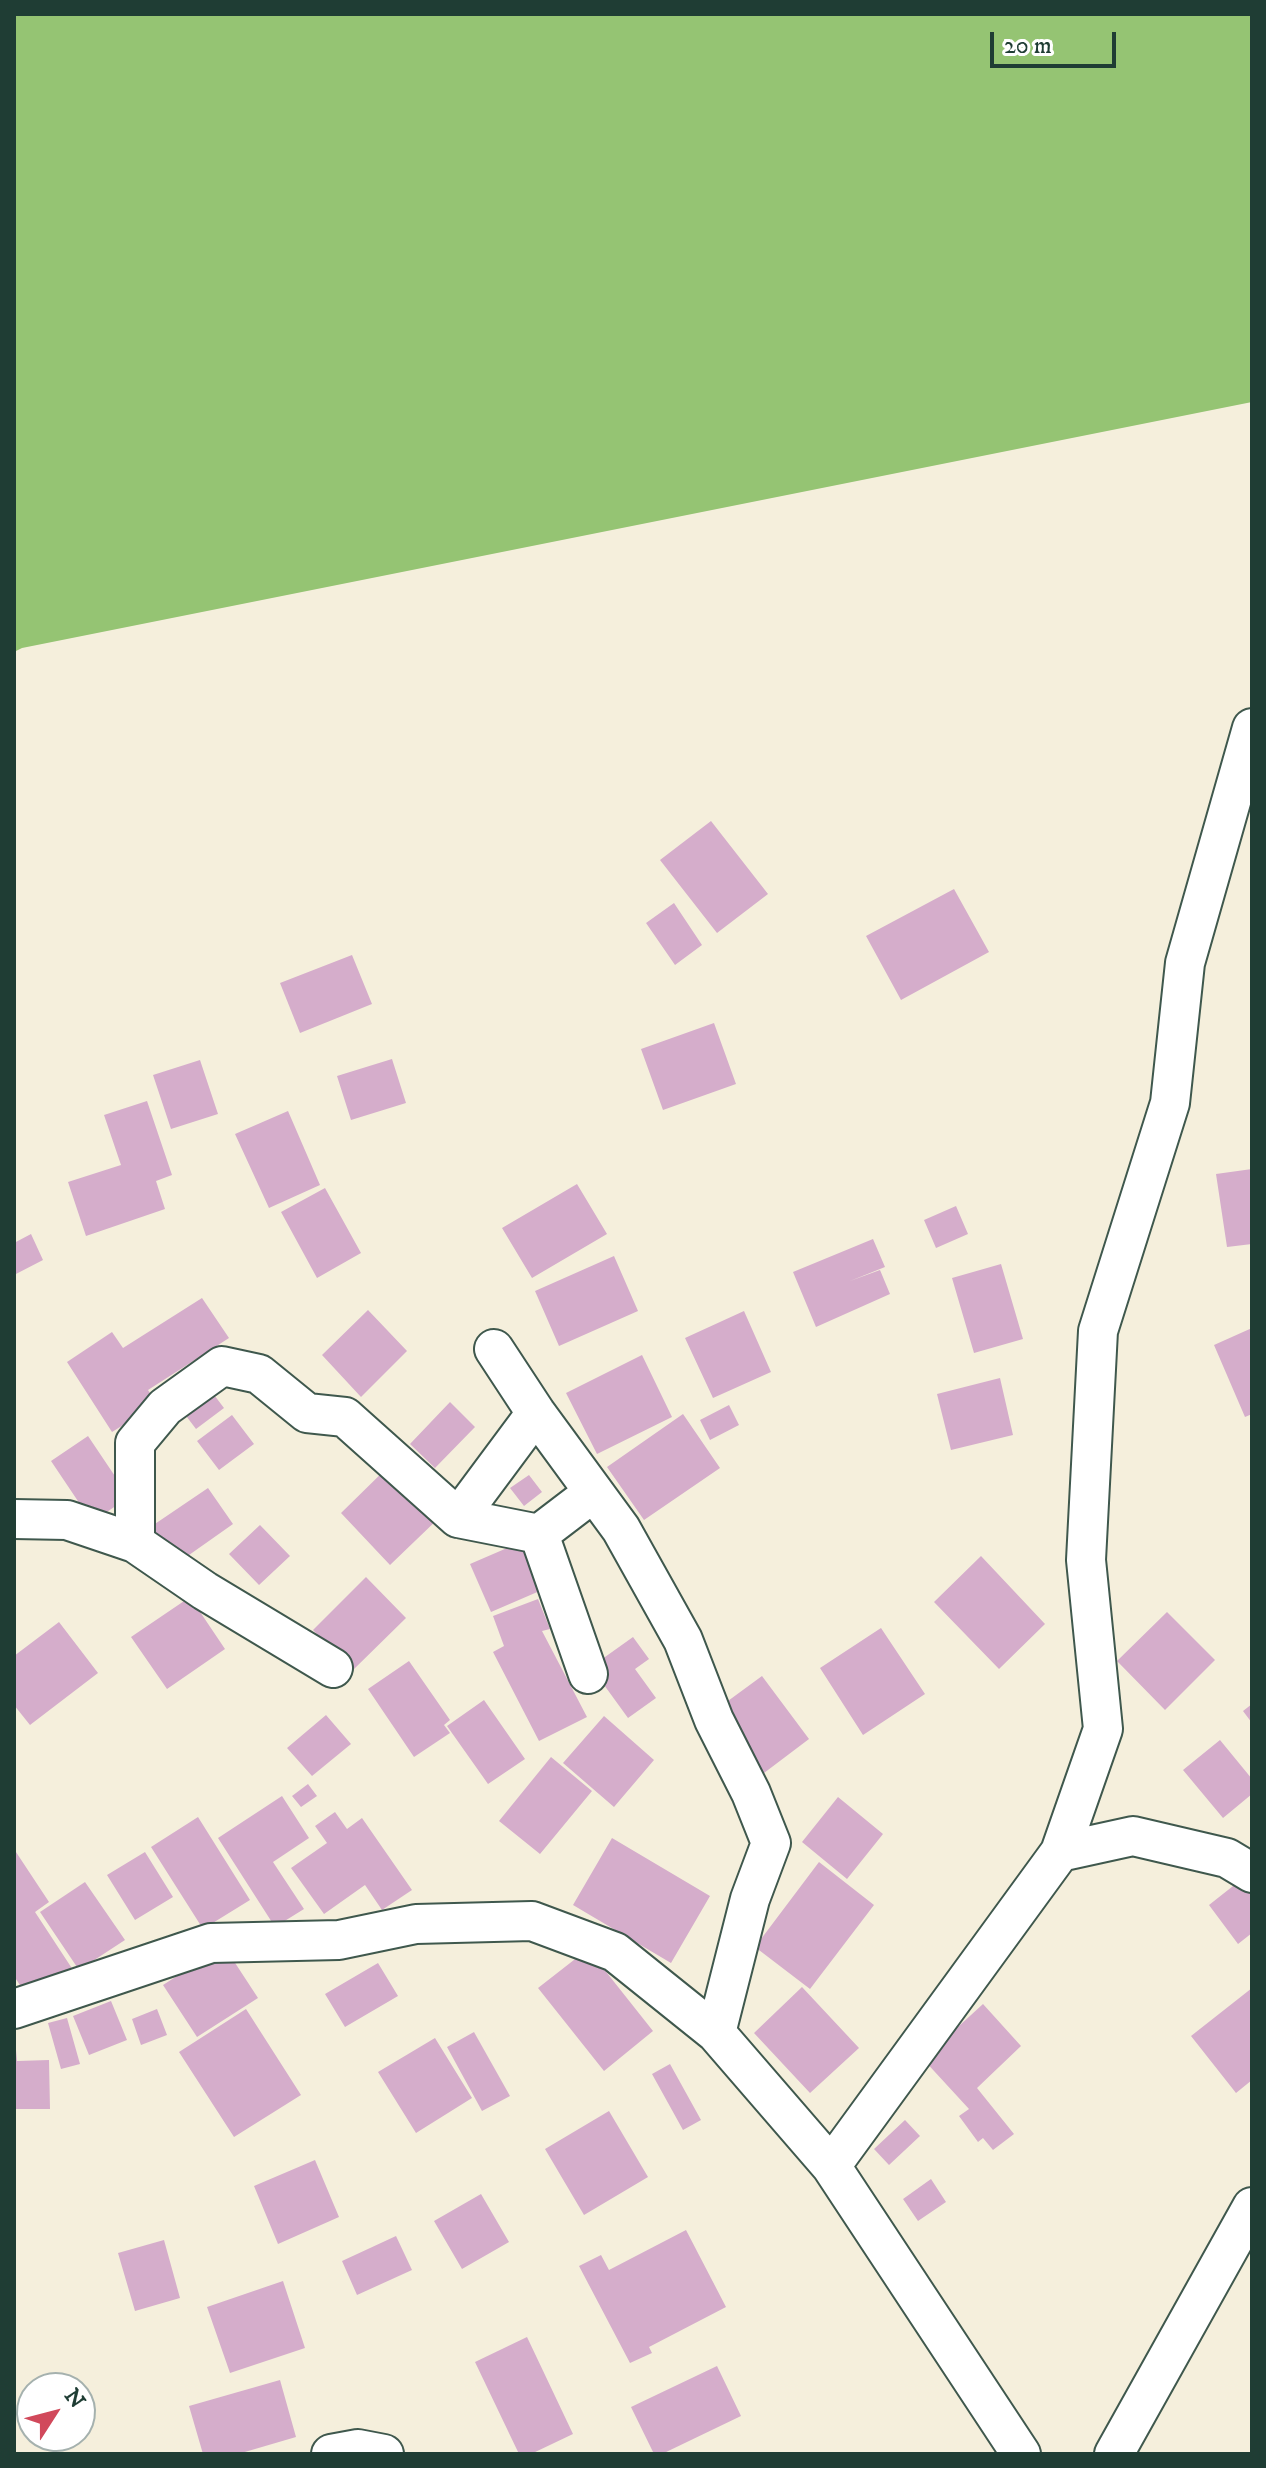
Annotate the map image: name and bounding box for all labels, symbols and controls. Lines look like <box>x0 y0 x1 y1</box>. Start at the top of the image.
scale bar <box>994 16 1120 66</box>
text: 20 m <box>1004 31 1052 61</box>
north arrow <box>16 2372 96 2452</box>
text: N <box>58 2384 90 2414</box>

